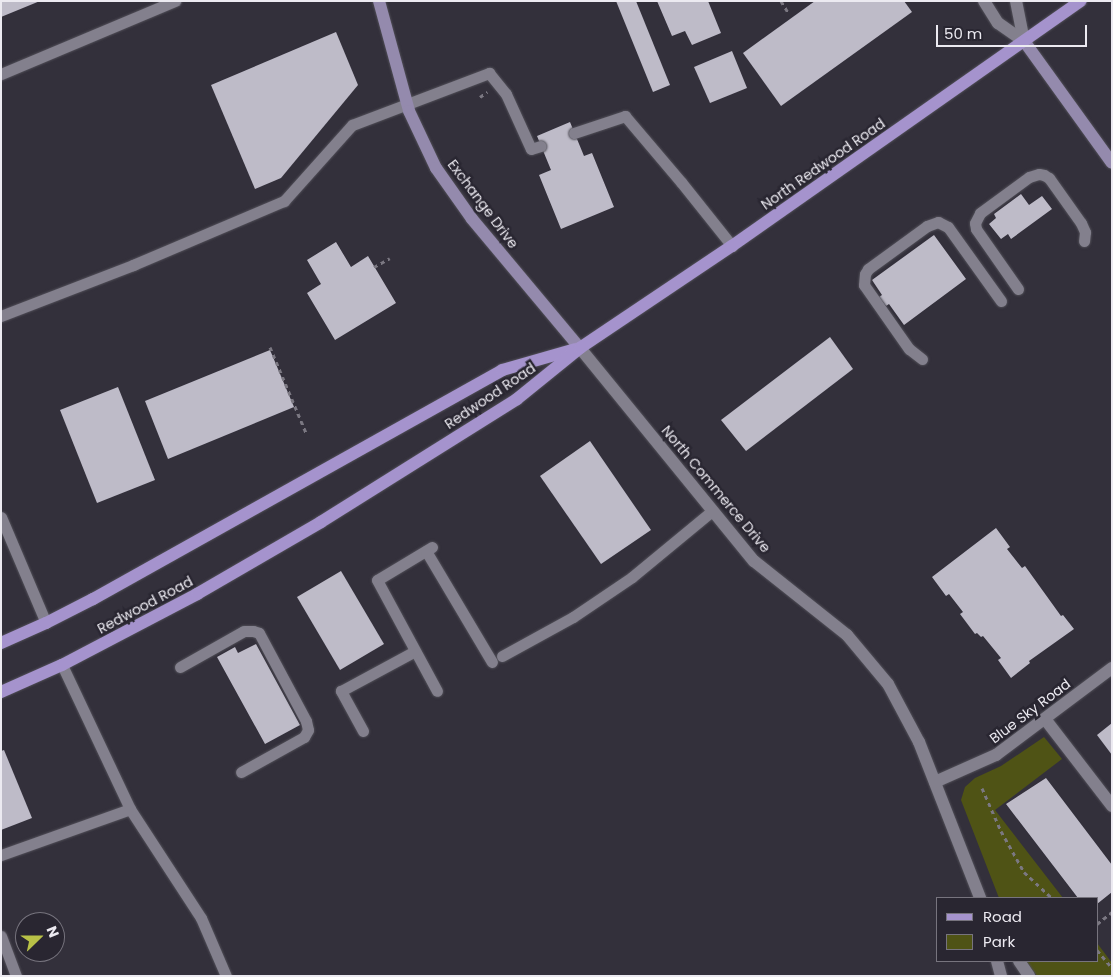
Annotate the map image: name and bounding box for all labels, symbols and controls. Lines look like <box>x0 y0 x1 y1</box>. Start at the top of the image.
scale bar <box>938 15 1089 47</box>
text: 50 m <box>944 23 982 44</box>
street label: North Redwood Road <box>758 115 888 213</box>
street label: Exchange Drive <box>444 156 522 252</box>
street label: Redwood Road <box>442 359 538 433</box>
street label: North Commerce Drive <box>658 422 774 556</box>
street label: Redwood Road <box>94 573 196 637</box>
street label: Blue Sky Road <box>986 675 1074 747</box>
legend <box>936 897 1098 962</box>
text: Road <box>983 906 1022 927</box>
north arrow <box>15 912 65 962</box>
text: N <box>42 923 64 940</box>
text: Park <box>983 931 1015 952</box>

